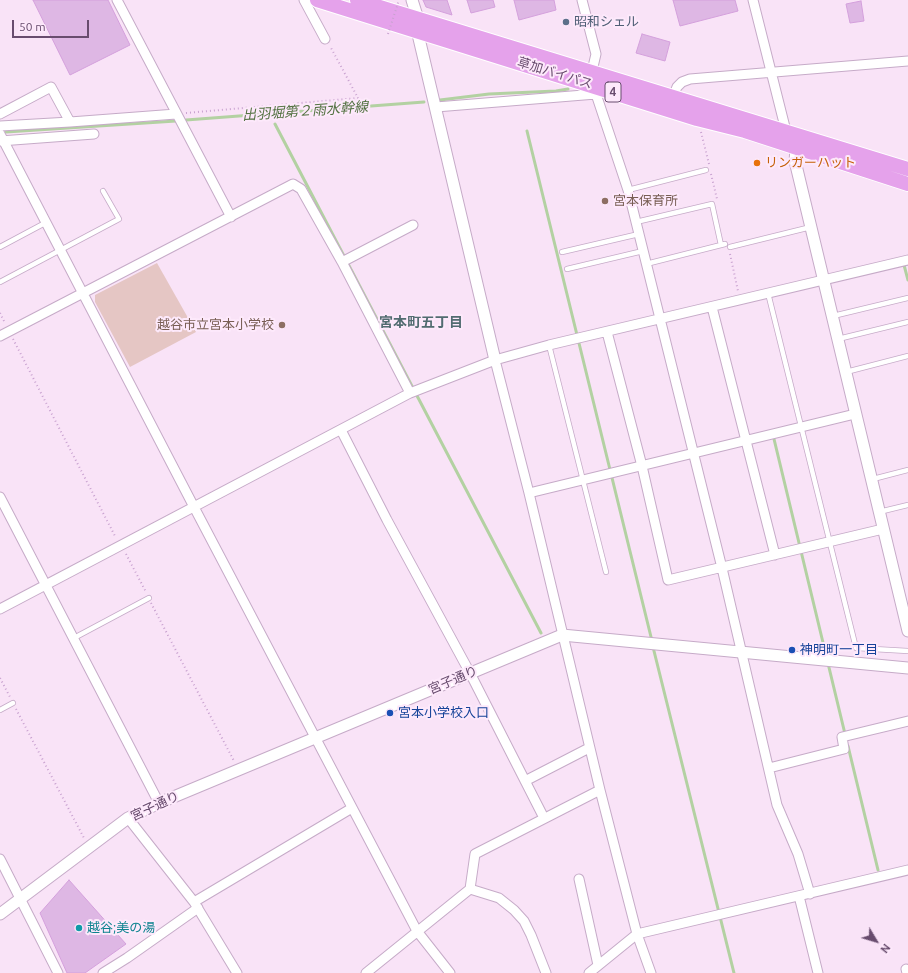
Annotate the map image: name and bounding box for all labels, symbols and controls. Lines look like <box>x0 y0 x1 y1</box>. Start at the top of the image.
scale bar <box>14 12 91 38</box>
place label: 昭和シェル <box>574 14 639 30</box>
marker: 昭和シェル <box>561 17 571 27</box>
text: 50 m <box>19 20 46 33</box>
street label: 草加バイパス <box>515 54 595 92</box>
road number: 4 <box>605 82 621 102</box>
water label: 出羽堀第２雨水幹線 <box>242 98 368 124</box>
place label: リンガーハット <box>765 155 856 171</box>
marker: リンガーハット <box>752 158 762 168</box>
place label: 宮本保育所 <box>613 193 678 209</box>
marker: 宮本保育所 <box>600 196 610 206</box>
district label: 宮本町五丁目 <box>379 314 463 330</box>
place label: 越谷市立宮本小学校 <box>157 317 274 333</box>
marker: 越谷市立宮本小学校 <box>277 320 287 330</box>
place label: 神明町一丁目 <box>800 642 878 658</box>
marker: 神明町一丁目 <box>787 645 797 655</box>
street label: 宮子通り <box>426 663 480 697</box>
place label: 宮本小学校入口 <box>398 705 489 721</box>
marker: 宮本小学校入口 <box>385 708 395 718</box>
street label: 宮子通り <box>128 788 182 824</box>
place label: 越谷;美の湯 <box>87 920 155 936</box>
north arrow <box>856 921 896 961</box>
marker: 越谷;美の湯 <box>74 923 84 933</box>
text: N <box>878 941 893 955</box>

